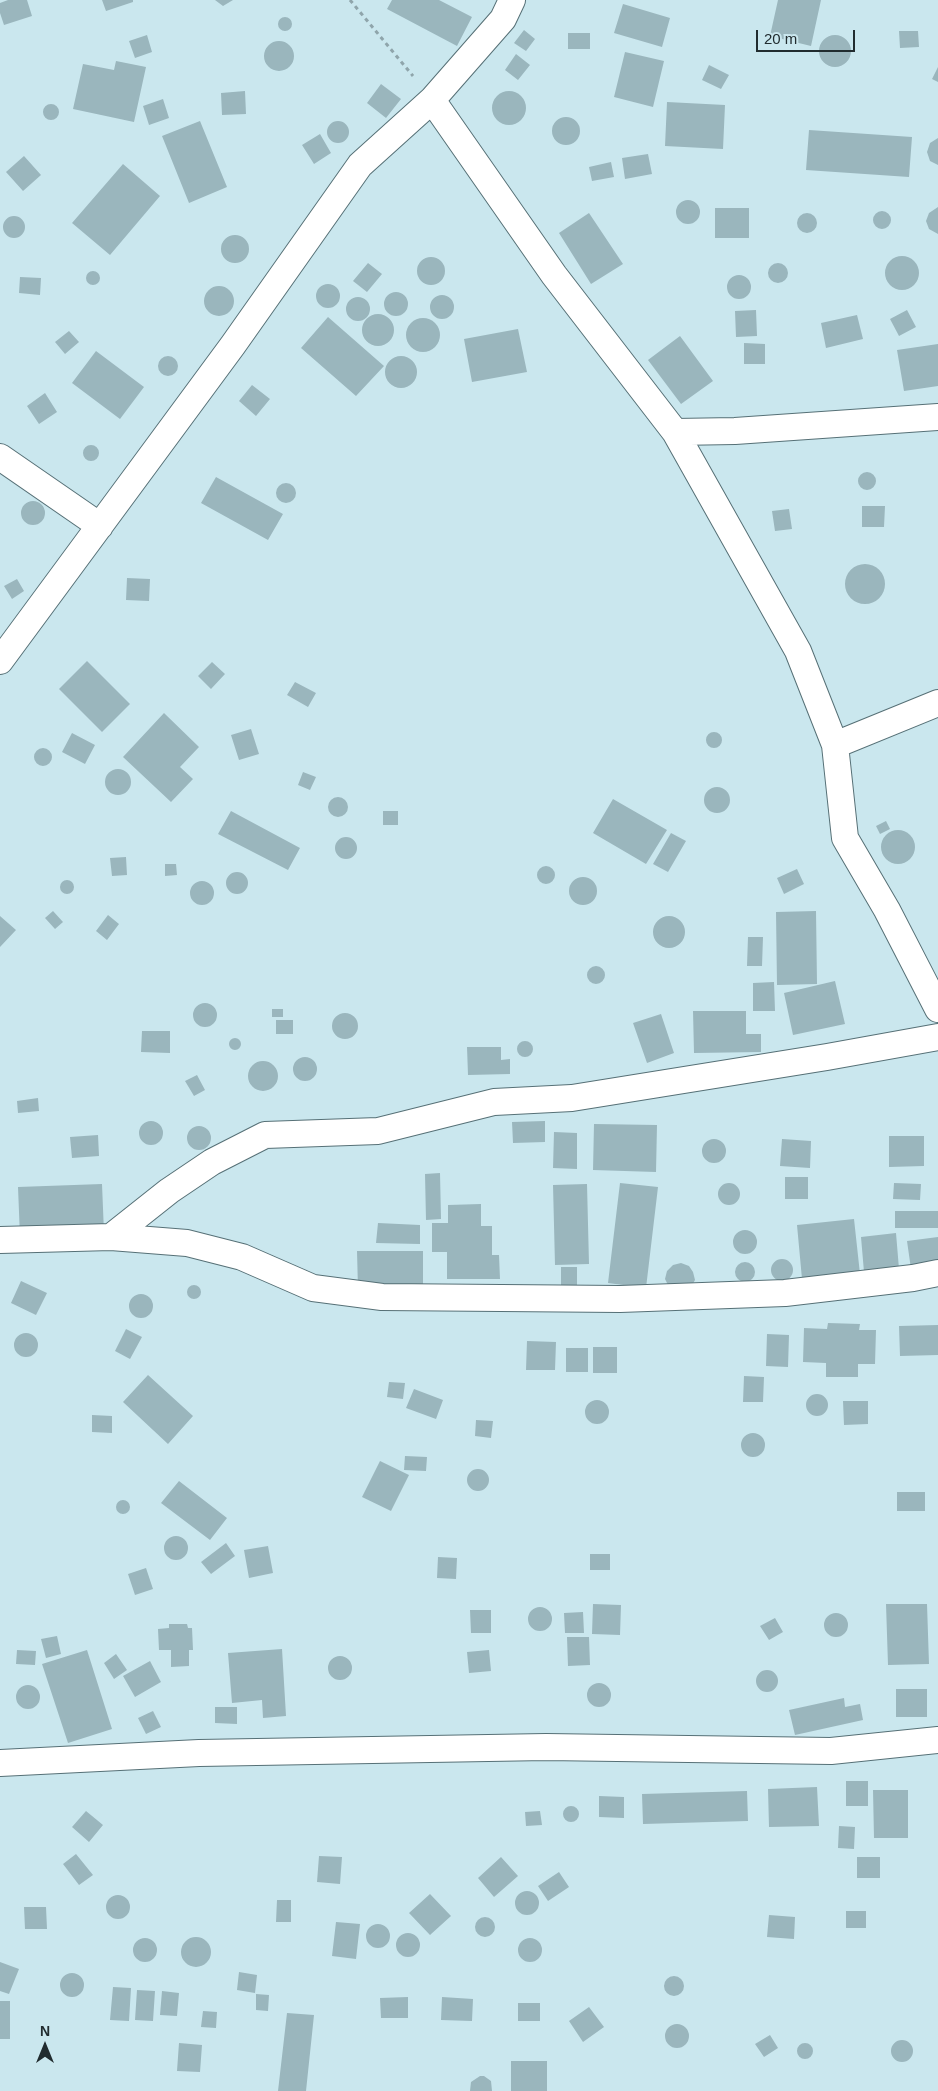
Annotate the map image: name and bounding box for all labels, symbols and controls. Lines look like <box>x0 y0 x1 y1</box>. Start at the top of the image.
scale bar <box>758 20 857 52</box>
text: 20 m <box>764 30 797 47</box>
north arrow <box>20 2021 70 2071</box>
text: N <box>40 2023 50 2039</box>

